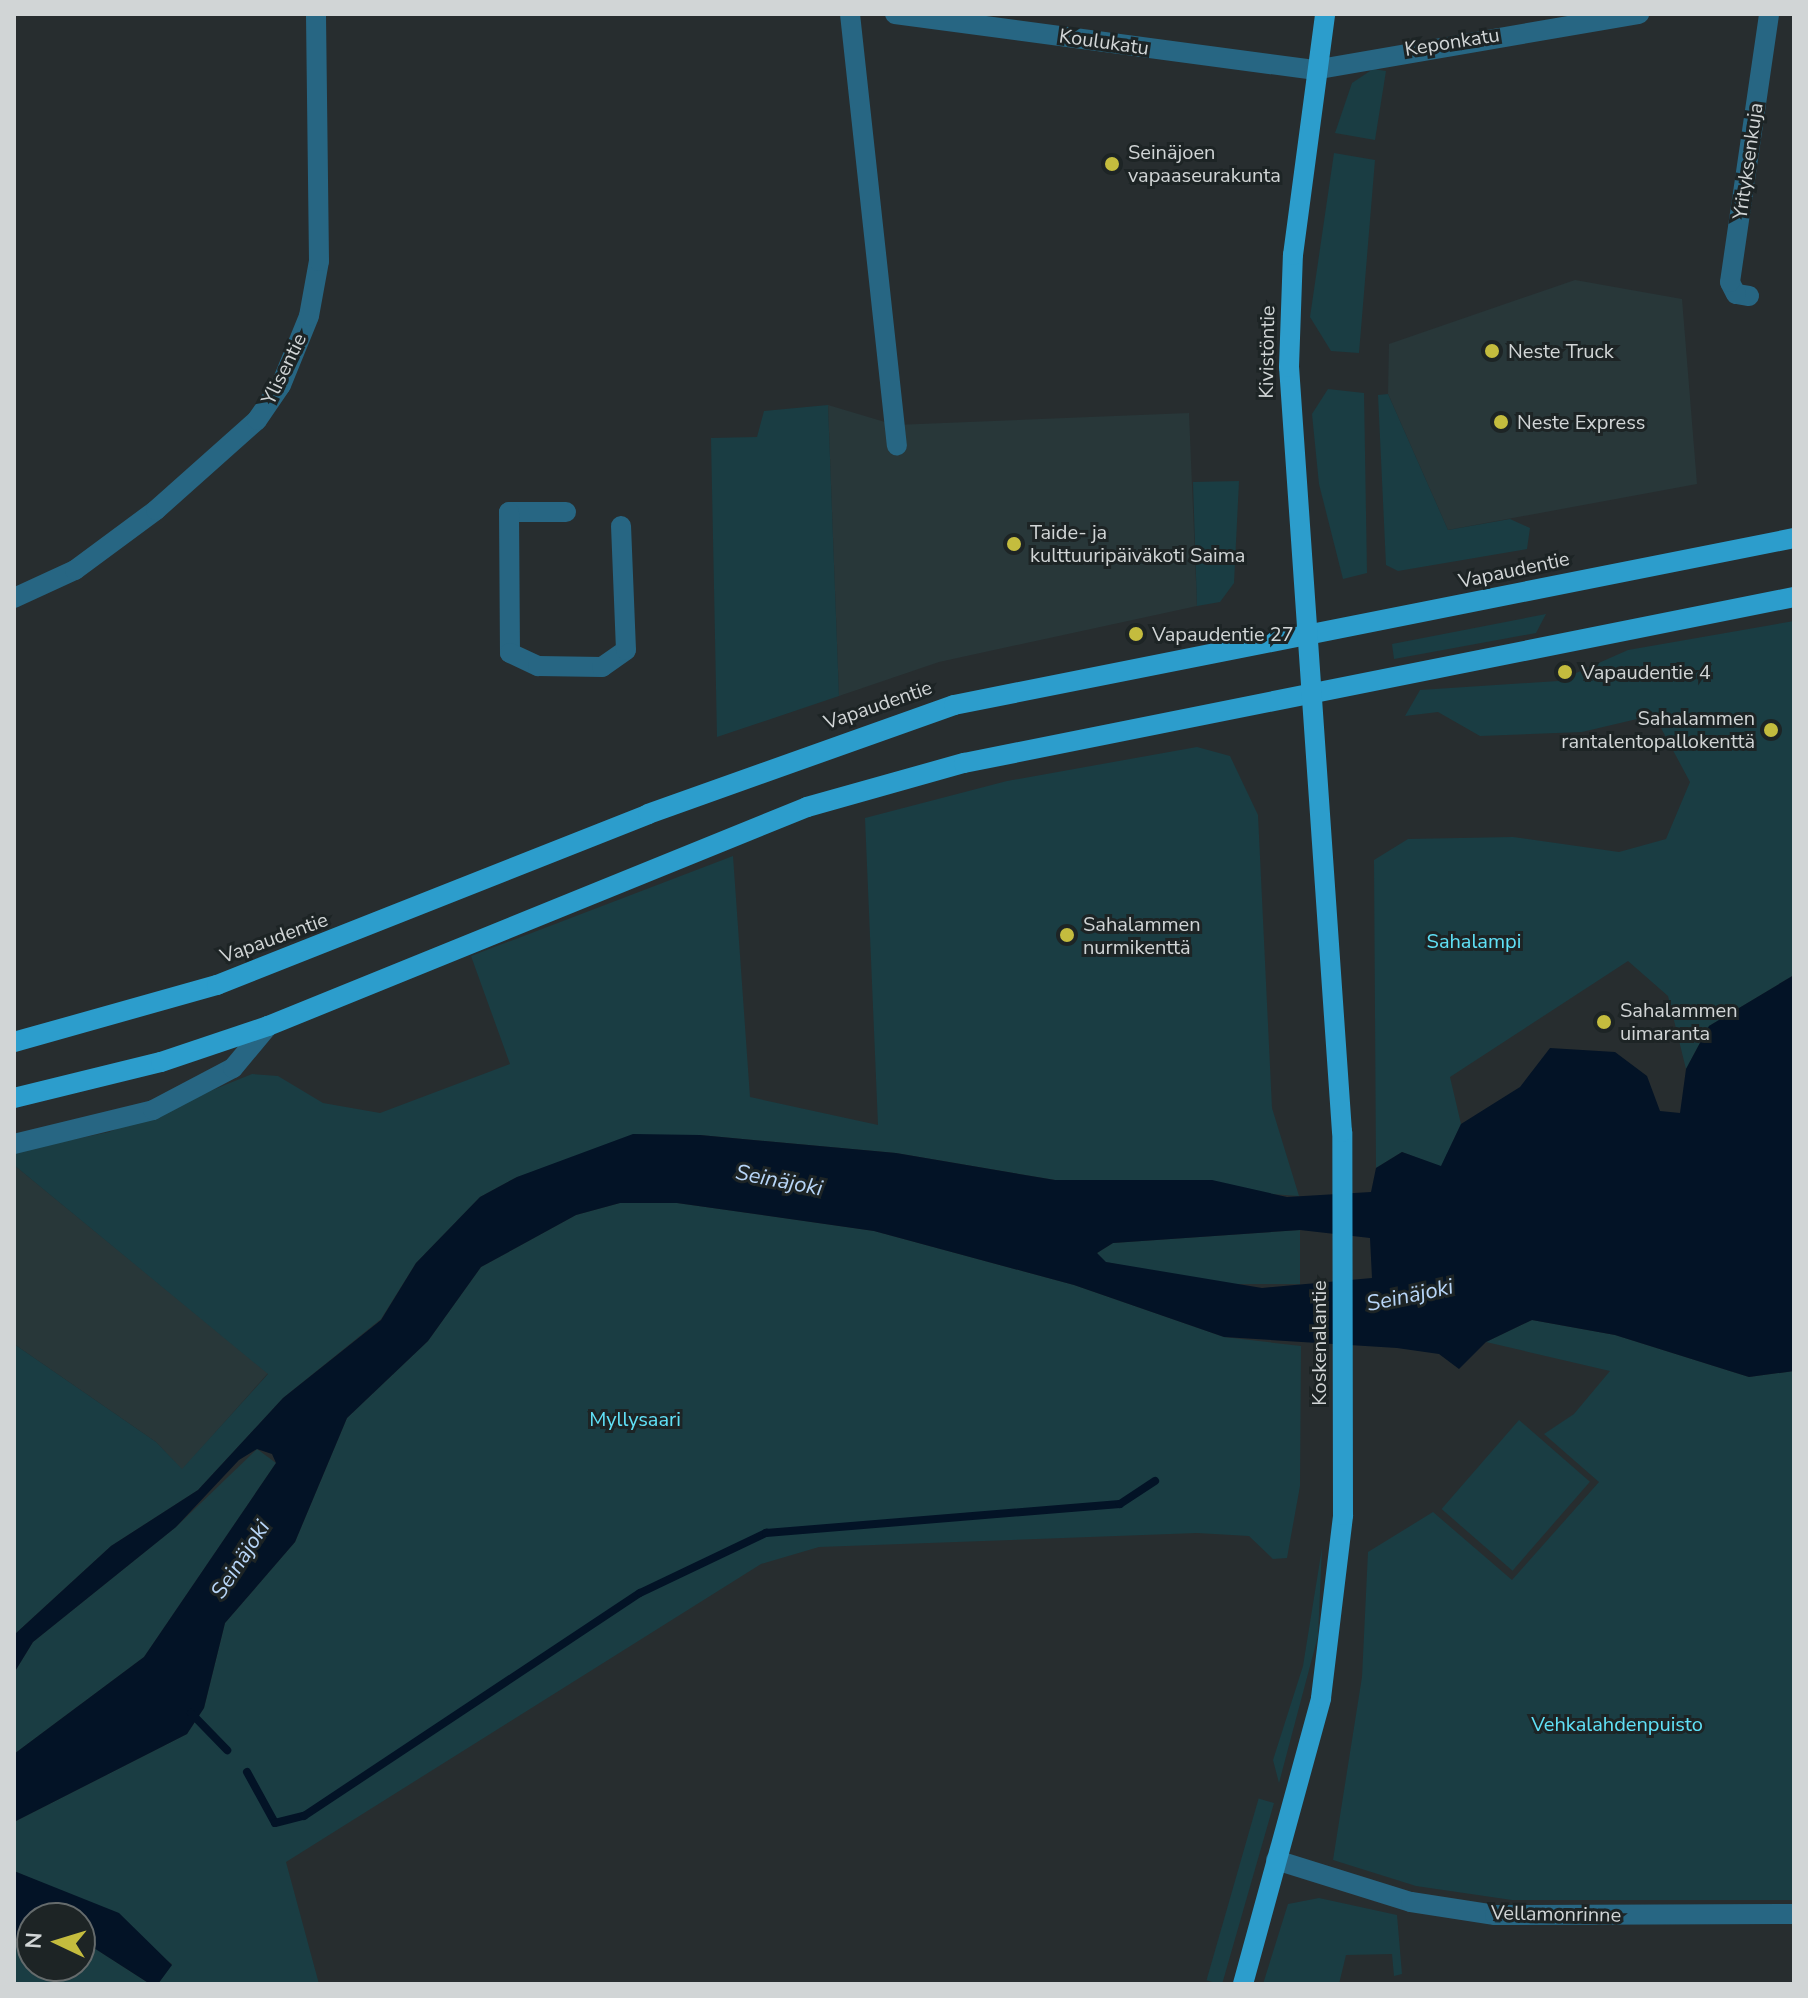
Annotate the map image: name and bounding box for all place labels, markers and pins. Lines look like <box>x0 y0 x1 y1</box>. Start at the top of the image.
place label: Seinäjoen vapaaseurakunta <box>1128 140 1281 187</box>
marker: Seinäjoen vapaaseurakunta <box>1103 155 1121 173</box>
place label: Neste Truck <box>1508 339 1614 363</box>
marker: Neste Truck <box>1483 342 1501 360</box>
place label: Neste Express <box>1517 410 1645 434</box>
marker: Neste Express <box>1492 413 1510 431</box>
place label: Taide- ja kulttuuripäiväkoti Saima <box>1030 520 1245 567</box>
marker: Taide- ja kulttuuripäiväkoti Saima <box>1005 535 1023 553</box>
place label: Vapaudentie 27 <box>1152 622 1294 646</box>
marker: Vapaudentie 27 <box>1127 625 1145 643</box>
place label: Vapaudentie 4 <box>1581 660 1711 684</box>
marker: Vapaudentie 4 <box>1556 663 1574 681</box>
place label: Sahalammen rantalentopallokenttä <box>1561 706 1755 753</box>
marker: Sahalammen rantalentopallokenttä <box>1762 721 1780 739</box>
place label: Sahalammen nurmikenttä <box>1083 912 1201 959</box>
marker: Sahalammen nurmikenttä <box>1058 926 1076 944</box>
place label: Sahalammen uimaranta <box>1620 998 1738 1045</box>
marker: Sahalammen uimaranta <box>1595 1013 1613 1031</box>

